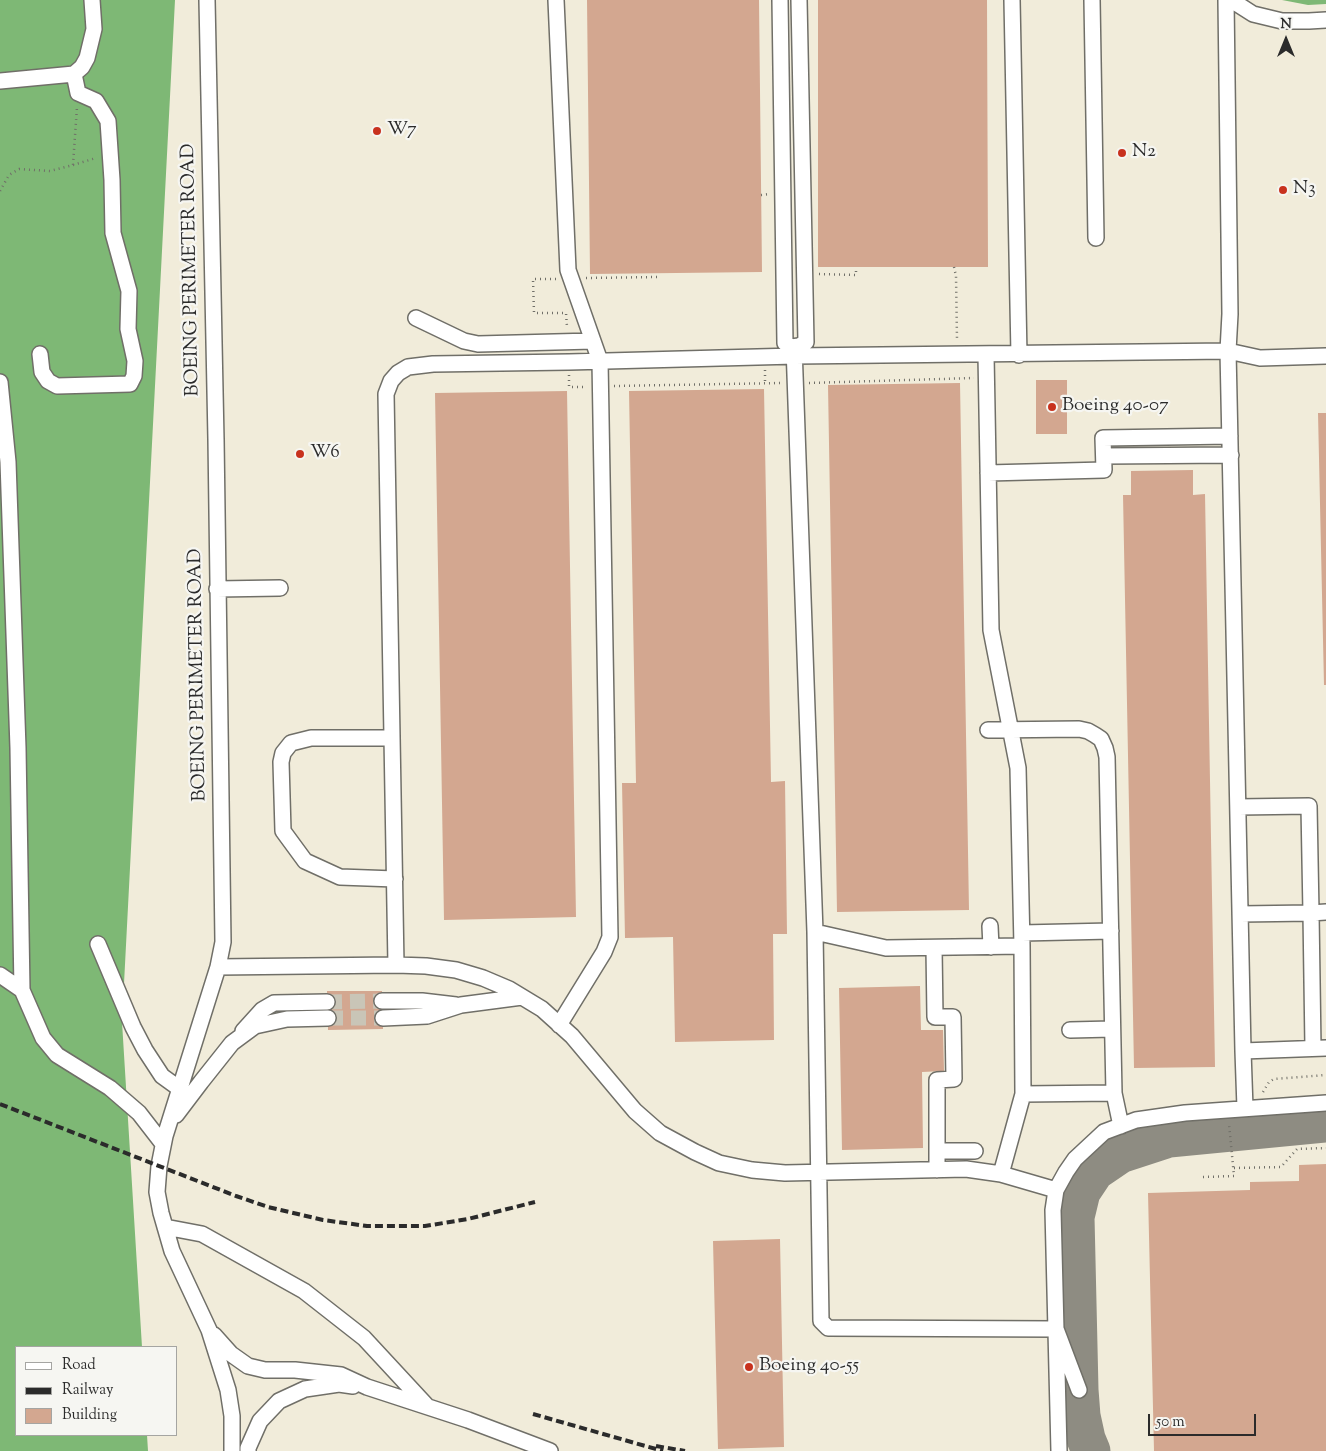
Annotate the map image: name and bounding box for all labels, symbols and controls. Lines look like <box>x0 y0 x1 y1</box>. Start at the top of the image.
north arrow <box>1261 15 1311 65</box>
text: N <box>1280 15 1292 35</box>
place label: W7 <box>387 120 417 142</box>
marker: W7 <box>371 125 383 137</box>
place label: N2 <box>1132 142 1156 164</box>
street label: BOEING PERIMETER ROAD <box>178 143 206 397</box>
marker: N2 <box>1116 147 1128 159</box>
place label: N3 <box>1293 179 1316 201</box>
marker: N3 <box>1277 184 1289 196</box>
place label: Boeing 40-07 <box>1062 396 1168 418</box>
marker: Boeing 40-07 <box>1046 401 1058 413</box>
place label: W6 <box>310 443 340 465</box>
marker: W6 <box>294 448 306 460</box>
street label: BOEING PERIMETER ROAD <box>185 548 213 802</box>
legend <box>15 1346 178 1436</box>
text: Road <box>62 1355 96 1376</box>
place label: Boeing 40-55 <box>759 1356 859 1378</box>
marker: Boeing 40-55 <box>743 1361 755 1373</box>
text: Railway <box>62 1380 113 1401</box>
scale bar <box>1151 1404 1258 1436</box>
text: Building <box>62 1405 117 1426</box>
text: 50 m <box>1156 1412 1185 1433</box>

